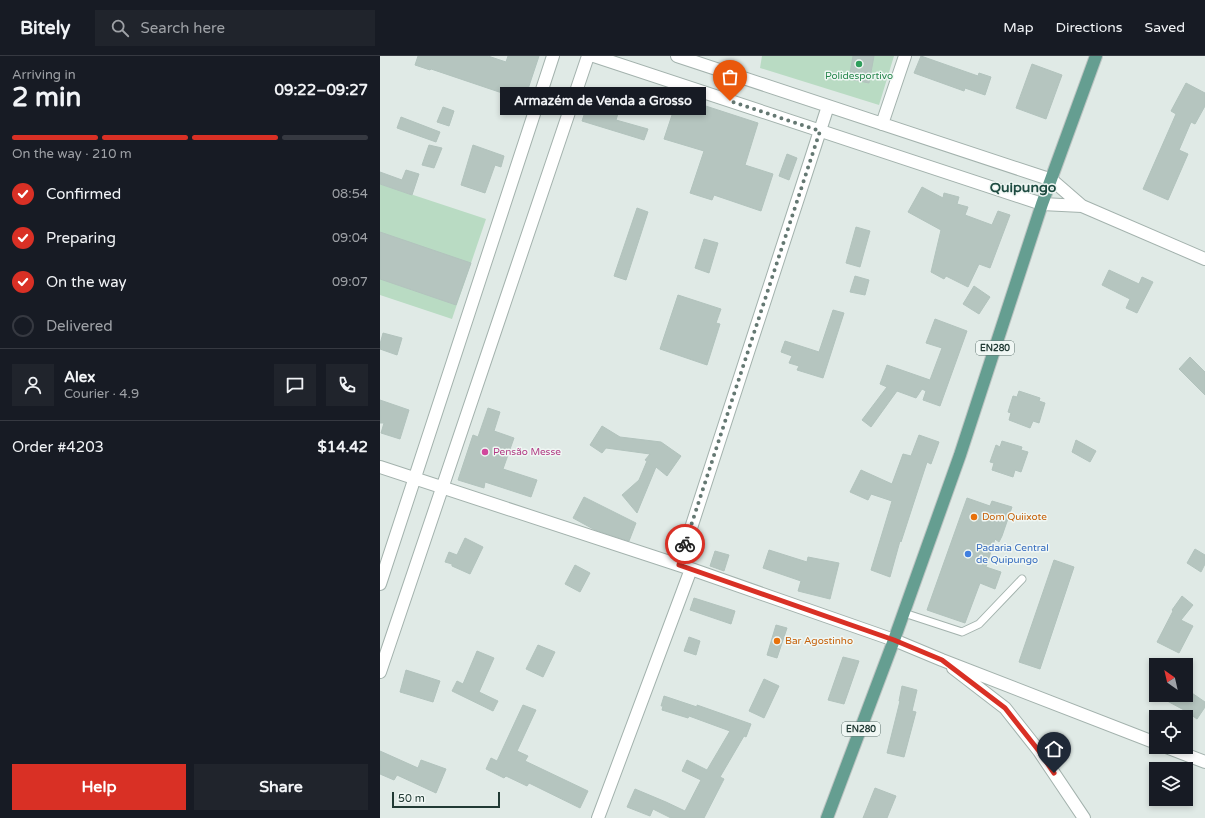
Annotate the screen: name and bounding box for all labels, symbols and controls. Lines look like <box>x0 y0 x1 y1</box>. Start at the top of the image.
search box <box>95 10 375 46</box>
text: Bitely <box>20 17 71 39</box>
icon: search <box>109 17 131 39</box>
text: Search here <box>141 19 225 37</box>
text: Map <box>1003 19 1034 36</box>
text: Directions <box>1056 19 1123 36</box>
text: Saved <box>1145 19 1185 36</box>
marker: Polidesportivo <box>854 59 864 69</box>
pin <box>713 60 747 101</box>
icon: bag <box>719 66 741 88</box>
text: Arriving in <box>12 67 76 83</box>
place label: Polidesportivo <box>825 70 893 82</box>
text: 09:22–09:27 <box>275 81 368 99</box>
text: 2 min <box>12 82 81 113</box>
callout: Armazém de Venda a Grosso <box>500 87 706 115</box>
text: Armazém de Venda a Grosso <box>514 93 692 109</box>
text: On the way · 210 m <box>12 146 132 162</box>
district label: Quipungo <box>990 179 1057 196</box>
icon: check <box>12 183 34 205</box>
text: Confirmed <box>46 185 121 203</box>
text: 08:54 <box>332 186 368 202</box>
icon: check <box>12 227 34 249</box>
text: Preparing <box>46 229 116 247</box>
text: 09:04 <box>332 230 368 246</box>
icon: check <box>12 271 34 293</box>
text: On the way <box>46 273 126 291</box>
text: 09:07 <box>332 274 368 290</box>
text: Delivered <box>46 317 113 335</box>
road number: EN280 <box>976 341 1014 355</box>
button: person <box>12 364 54 406</box>
button: chat <box>274 364 316 406</box>
button: phone <box>326 364 368 406</box>
text: Alex <box>64 368 95 386</box>
text: Courier · 4.9 <box>64 386 139 402</box>
text: Order #4203 <box>12 438 104 456</box>
text: $14.42 <box>317 438 368 456</box>
place label: Pensão Messe <box>493 446 561 458</box>
marker: Pensão Messe <box>480 447 490 457</box>
place label: Dom Quiixote <box>982 511 1047 523</box>
marker: Dom Quiixote <box>969 512 979 522</box>
courier <box>665 524 705 564</box>
icon: bike <box>674 533 696 555</box>
place label: Padaria Central de Quipungo <box>976 542 1049 566</box>
marker: Padaria Central de Quipungo <box>963 549 973 559</box>
place label: Bar Agostinho <box>785 635 853 647</box>
marker: Bar Agostinho <box>772 636 782 646</box>
north arrow <box>1149 658 1193 702</box>
map controls <box>1149 658 1193 806</box>
button: locate <box>1149 710 1193 754</box>
road number: EN280 <box>842 722 880 736</box>
pin <box>1037 732 1071 773</box>
icon: home <box>1043 738 1065 760</box>
button: layers <box>1149 762 1193 806</box>
button: Help <box>12 764 186 810</box>
button: Share <box>194 764 368 810</box>
scale bar <box>392 790 500 809</box>
text: 50 m <box>398 792 425 805</box>

